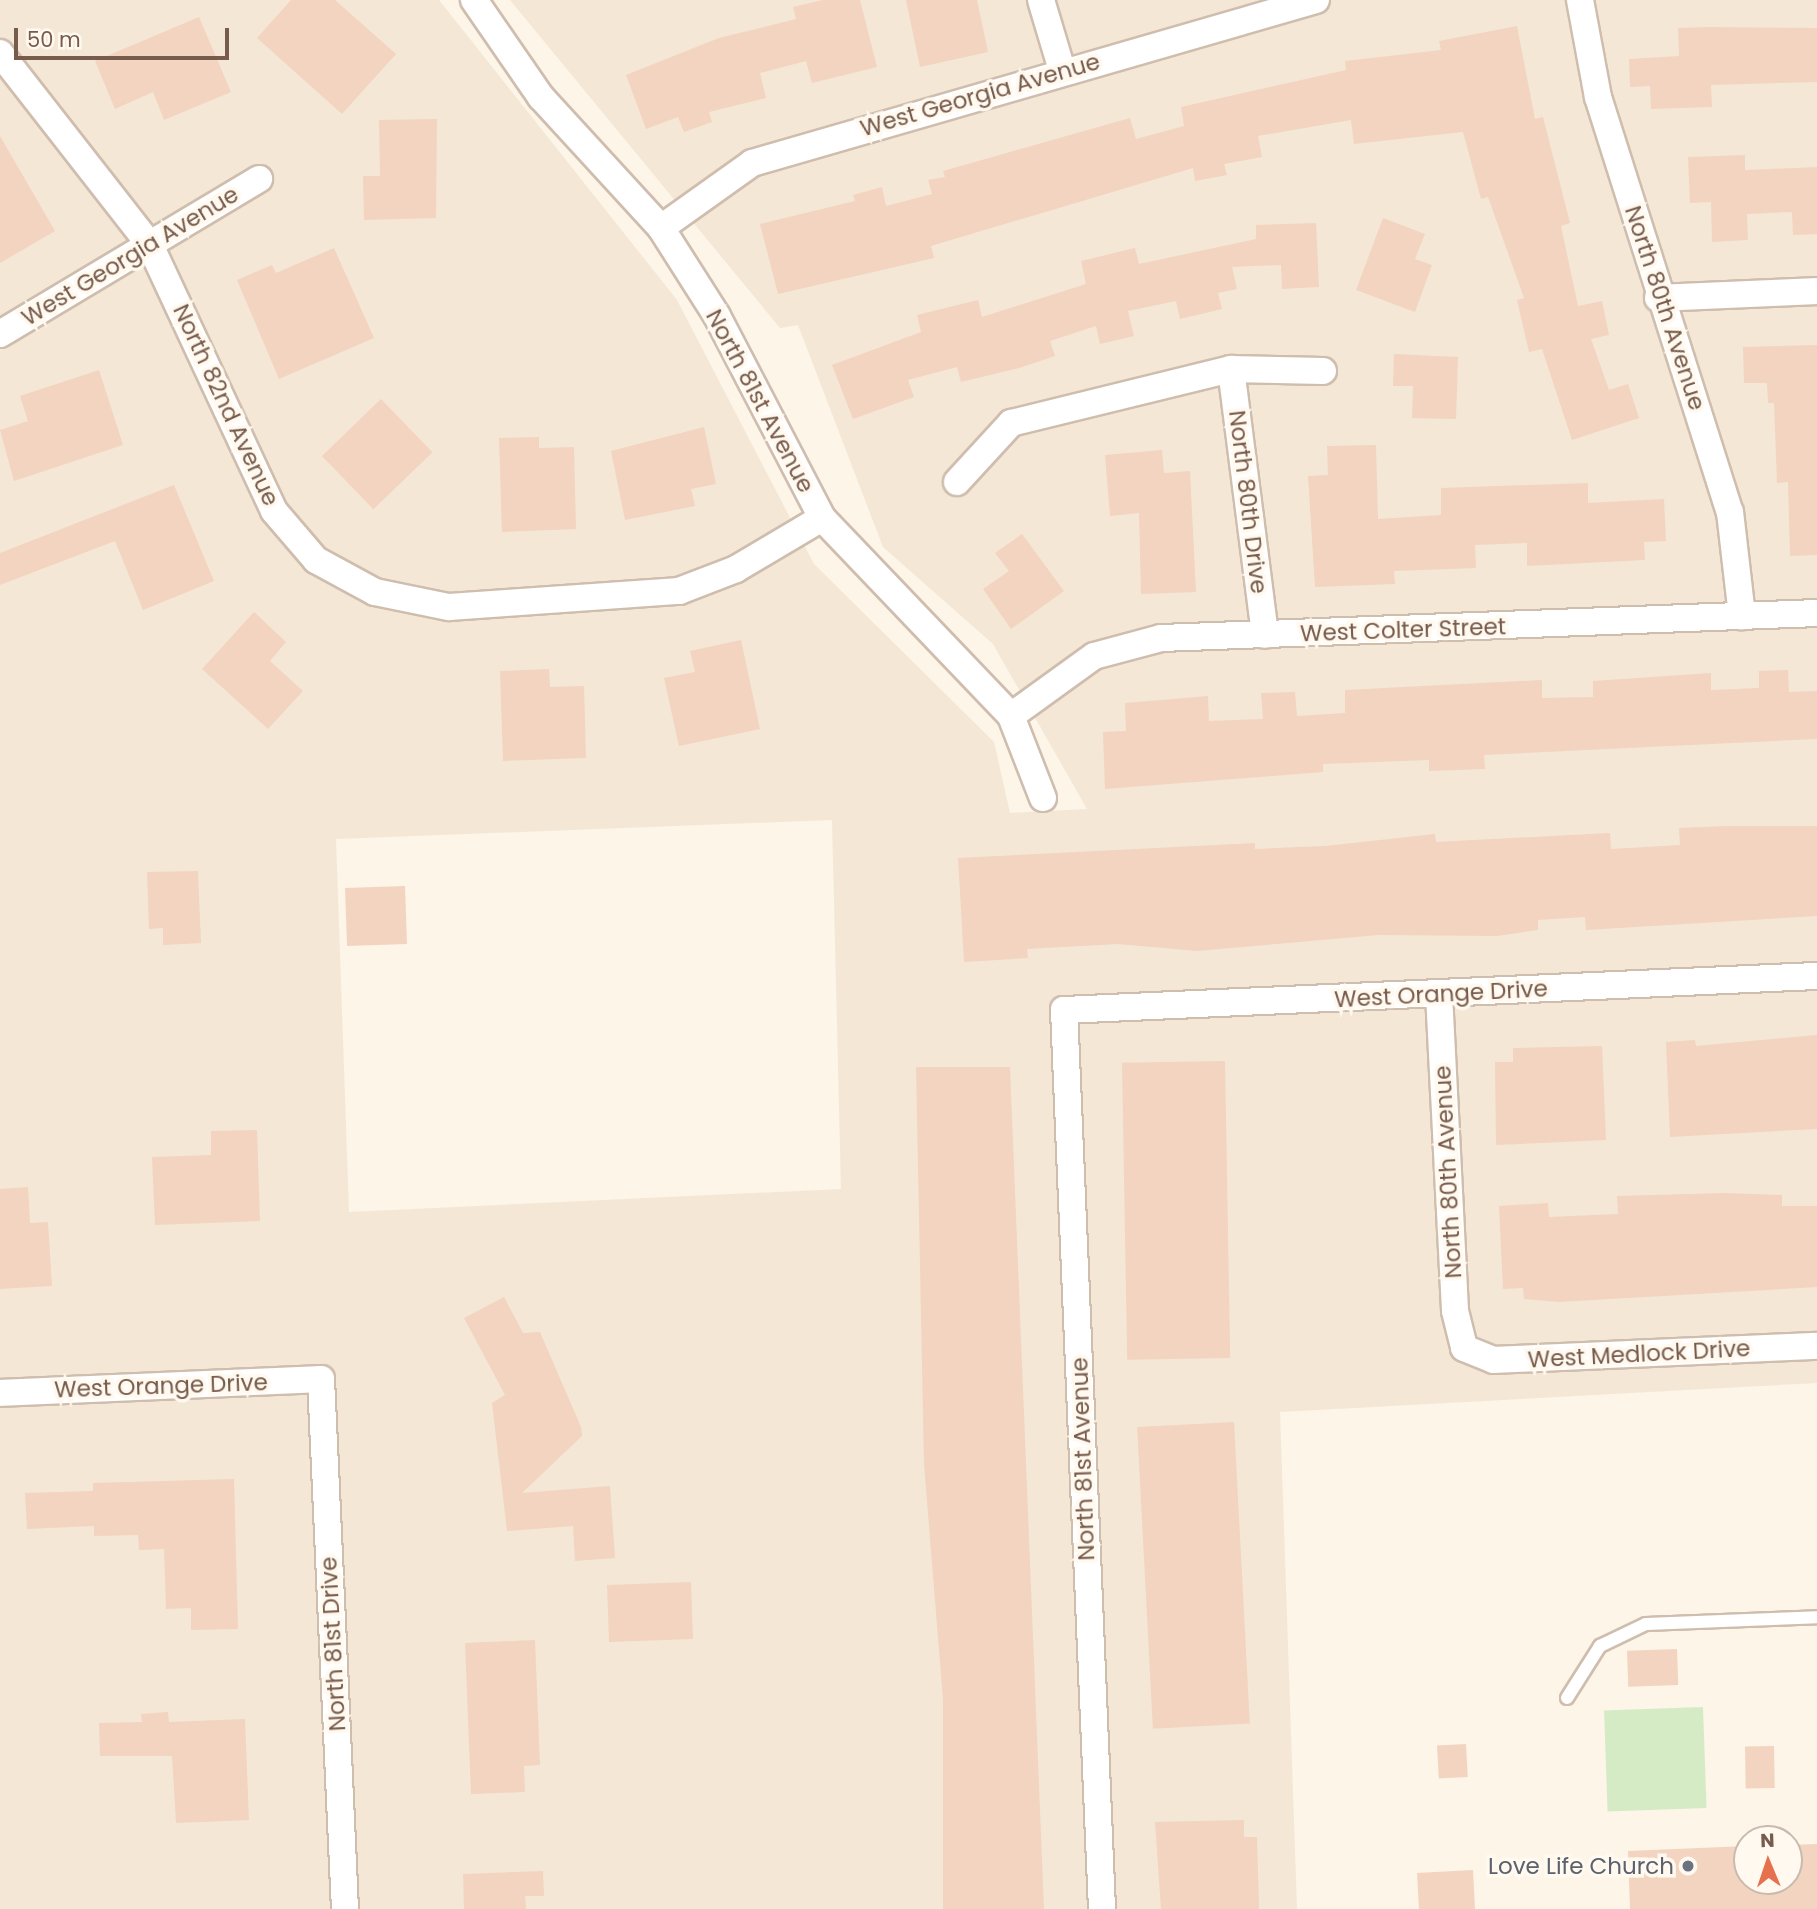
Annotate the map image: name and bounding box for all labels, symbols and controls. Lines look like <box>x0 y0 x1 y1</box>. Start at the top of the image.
scale bar <box>18 14 233 58</box>
text: 50 m <box>27 25 81 54</box>
street label: West Georgia Avenue <box>857 48 1103 142</box>
street label: West Georgia Avenue <box>17 180 243 332</box>
street label: North 80th Avenue <box>1619 202 1711 414</box>
street label: North 82nd Avenue <box>167 300 285 510</box>
street label: North 81st Avenue <box>700 305 820 497</box>
street label: North 80th Drive <box>1223 409 1273 595</box>
street label: West Colter Street <box>1300 613 1506 647</box>
street label: West Orange Drive <box>1334 975 1548 1013</box>
street label: North 80th Avenue <box>1429 1065 1467 1279</box>
street label: West Medlock Drive <box>1527 1334 1751 1374</box>
street label: North 81st Avenue <box>1066 1357 1100 1561</box>
street label: West Orange Drive <box>54 1368 268 1404</box>
street label: North 81st Drive <box>315 1556 351 1732</box>
north arrow <box>1733 1825 1803 1895</box>
text: N <box>1760 1827 1775 1854</box>
place label: Love Life Church <box>1488 1852 1674 1880</box>
marker: Love Life Church <box>1680 1858 1696 1874</box>

